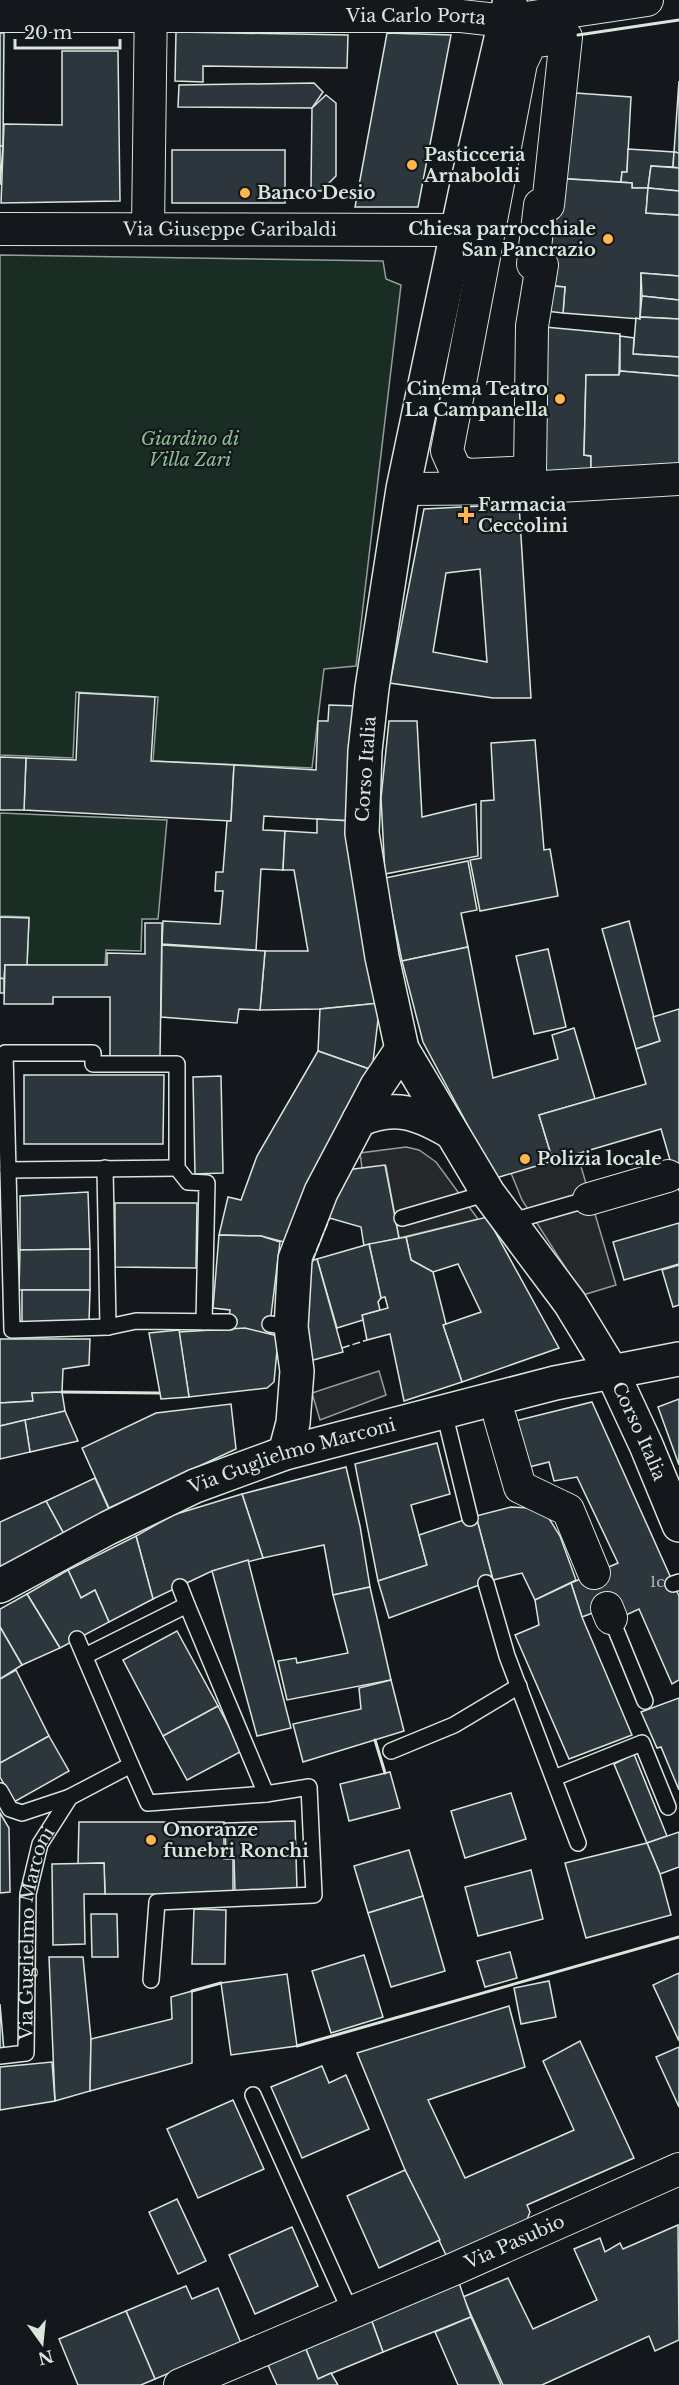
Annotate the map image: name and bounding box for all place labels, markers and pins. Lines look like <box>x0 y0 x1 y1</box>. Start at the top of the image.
place label: Pasticceria Arnaboldi <box>423 144 526 187</box>
marker: Pasticceria Arnaboldi <box>405 158 419 172</box>
place label: Banco Desio <box>257 182 376 204</box>
marker: Banco Desio <box>238 186 252 200</box>
place label: Chiesa parrocchiale San Pancrazio <box>408 218 596 261</box>
marker: Chiesa parrocchiale San Pancrazio <box>601 232 615 246</box>
place label: Cinema Teatro La Campanella <box>405 378 549 421</box>
marker: Cinema Teatro La Campanella <box>553 392 567 406</box>
place label: Farmacia Ceccolini <box>478 494 569 537</box>
marker: Farmacia Ceccolini <box>459 508 473 522</box>
place label: Polizia locale <box>537 1148 662 1170</box>
marker: Polizia locale <box>518 1152 532 1166</box>
place label: Onoranze funebri Ronchi <box>163 1819 309 1862</box>
marker: Onoranze funebri Ronchi <box>144 1833 158 1847</box>

